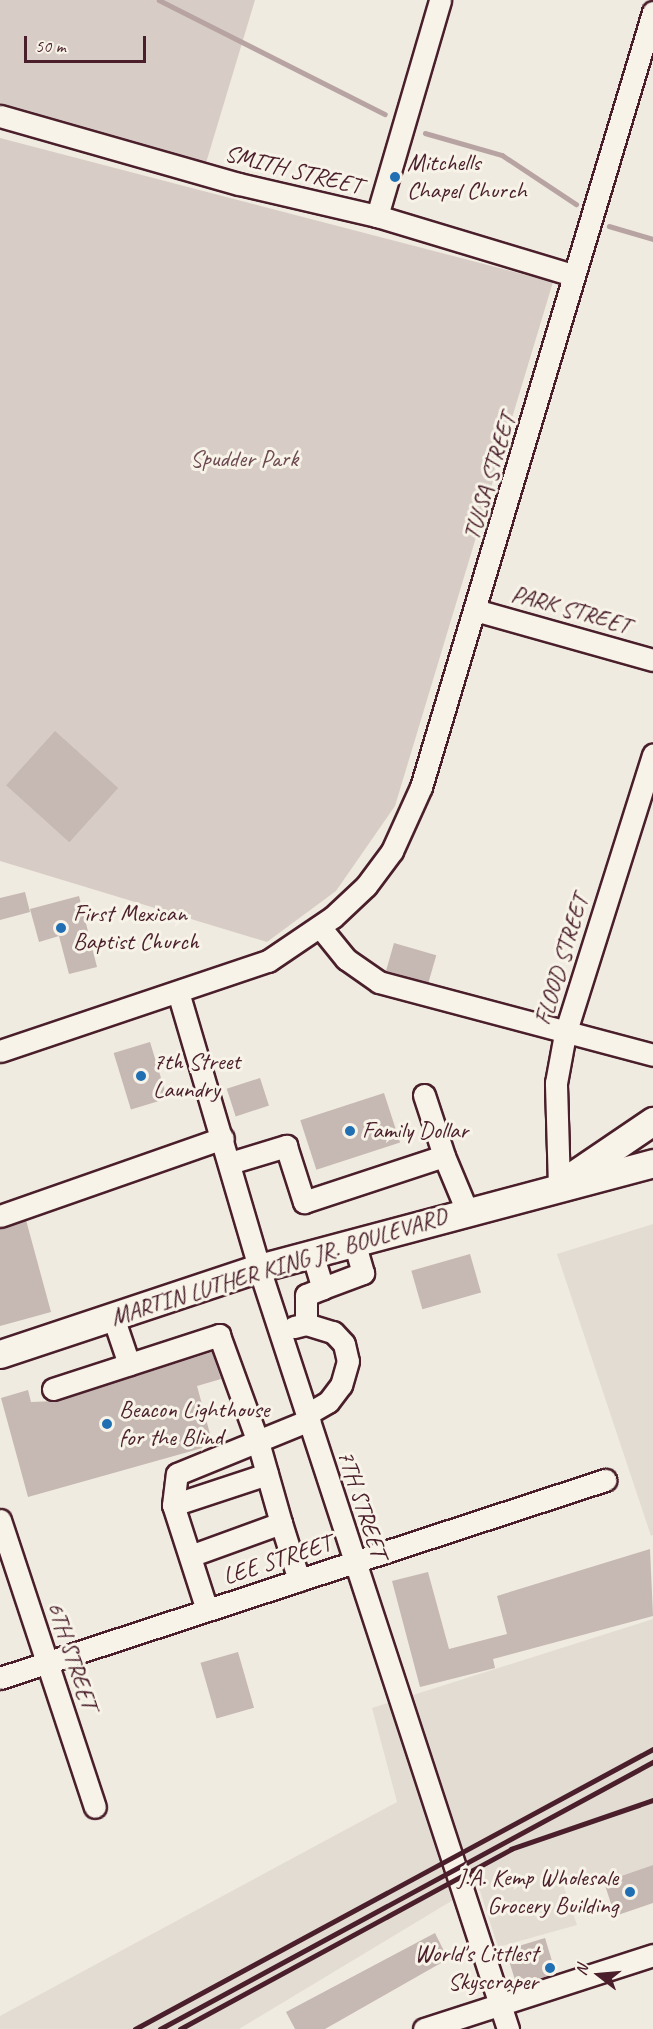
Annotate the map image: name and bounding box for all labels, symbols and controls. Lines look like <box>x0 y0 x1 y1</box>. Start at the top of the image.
scale bar <box>27 24 148 62</box>
text: 50 m <box>35 35 66 57</box>
street label: SMITH STREET <box>222 139 364 201</box>
place label: Mitchells Chapel Church <box>407 149 527 205</box>
marker: Mitchells Chapel Church <box>388 170 402 184</box>
street label: TULSA STREET <box>457 410 523 544</box>
park label: Spudder Park <box>190 445 298 473</box>
street label: PARK STREET <box>508 579 634 641</box>
street label: FLOOD STREET <box>529 891 595 1029</box>
place label: First Mexican Baptist Church <box>73 900 199 956</box>
marker: First Mexican Baptist Church <box>54 921 68 935</box>
place label: 7th Street Laundry <box>153 1048 241 1104</box>
marker: 7th Street Laundry <box>134 1069 148 1083</box>
place label: Family Dollar <box>362 1117 468 1145</box>
marker: Family Dollar <box>343 1124 357 1138</box>
street label: MARTIN LUTHER KING JR. BOULEVARD <box>107 1202 451 1332</box>
place label: Beacon Lighthouse for the Blind <box>119 1396 269 1452</box>
marker: Beacon Lighthouse for the Blind <box>100 1417 114 1431</box>
street label: 7TH STREET <box>331 1446 393 1562</box>
street label: LEE STREET <box>219 1529 335 1591</box>
street label: 6TH STREET <box>41 1598 103 1714</box>
place label: J.A. Kemp Wholesale Grocery Building <box>457 1864 618 1920</box>
marker: J.A. Kemp Wholesale Grocery Building <box>623 1885 637 1899</box>
place label: World's Littlest Skyscraper <box>414 1940 538 1996</box>
north arrow <box>569 1945 629 2005</box>
marker: World's Littlest Skyscraper <box>543 1961 557 1975</box>
text: N <box>571 1963 593 1978</box>

